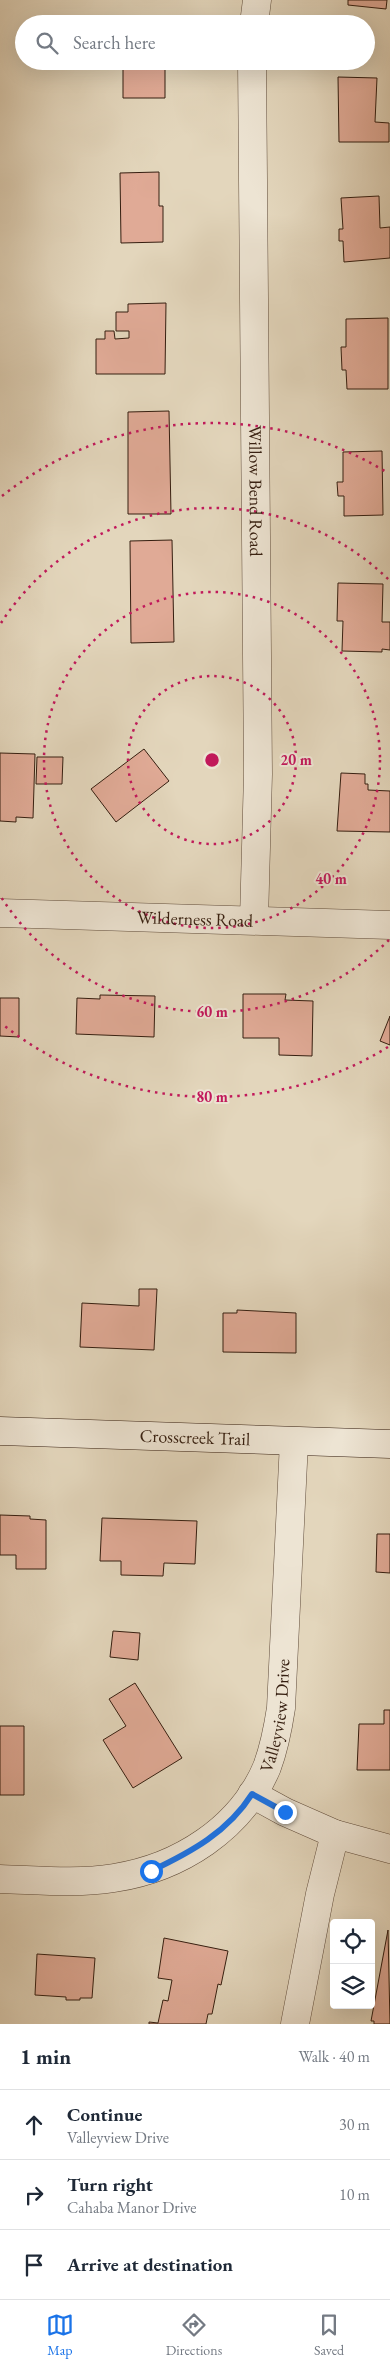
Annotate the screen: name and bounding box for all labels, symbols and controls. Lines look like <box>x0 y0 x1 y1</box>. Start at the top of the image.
search box <box>15 15 375 70</box>
icon: search <box>33 29 61 57</box>
text: Search here <box>73 30 155 55</box>
street label: Willow Bend Road <box>244 425 268 558</box>
text: 20 m <box>280 750 312 769</box>
centre of rings <box>203 751 221 769</box>
text: 40 m <box>315 869 347 888</box>
street label: Wilderness Road <box>136 905 254 932</box>
text: 60 m <box>196 1002 228 1021</box>
text: 80 m <box>196 1087 228 1106</box>
street label: Crosscreek Trail <box>139 1424 251 1450</box>
street label: Valleyview Drive <box>254 1658 294 1775</box>
route end <box>274 1801 297 1824</box>
route start <box>140 1860 163 1883</box>
map controls <box>330 1919 375 2009</box>
button: locate <box>330 1919 375 1964</box>
button: layers <box>330 1964 375 2009</box>
text: 1 min <box>20 2043 71 2070</box>
text: Walk · 40 m <box>299 2046 370 2067</box>
text: Continue <box>67 2102 142 2127</box>
icon: ahead <box>20 2111 48 2139</box>
text: 30 m <box>339 2114 370 2135</box>
text: Valleyview Drive <box>67 2127 169 2148</box>
text: Turn right <box>67 2172 153 2197</box>
icon: right <box>20 2181 48 2209</box>
text: 10 m <box>339 2184 370 2205</box>
text: Cahaba Manor Drive <box>67 2197 196 2218</box>
icon: arrive <box>20 2251 48 2279</box>
text: Arrive at destination <box>67 2252 233 2277</box>
tab: Map <box>46 2311 74 2359</box>
tab: Directions <box>166 2311 222 2359</box>
tab: Saved <box>314 2311 344 2359</box>

